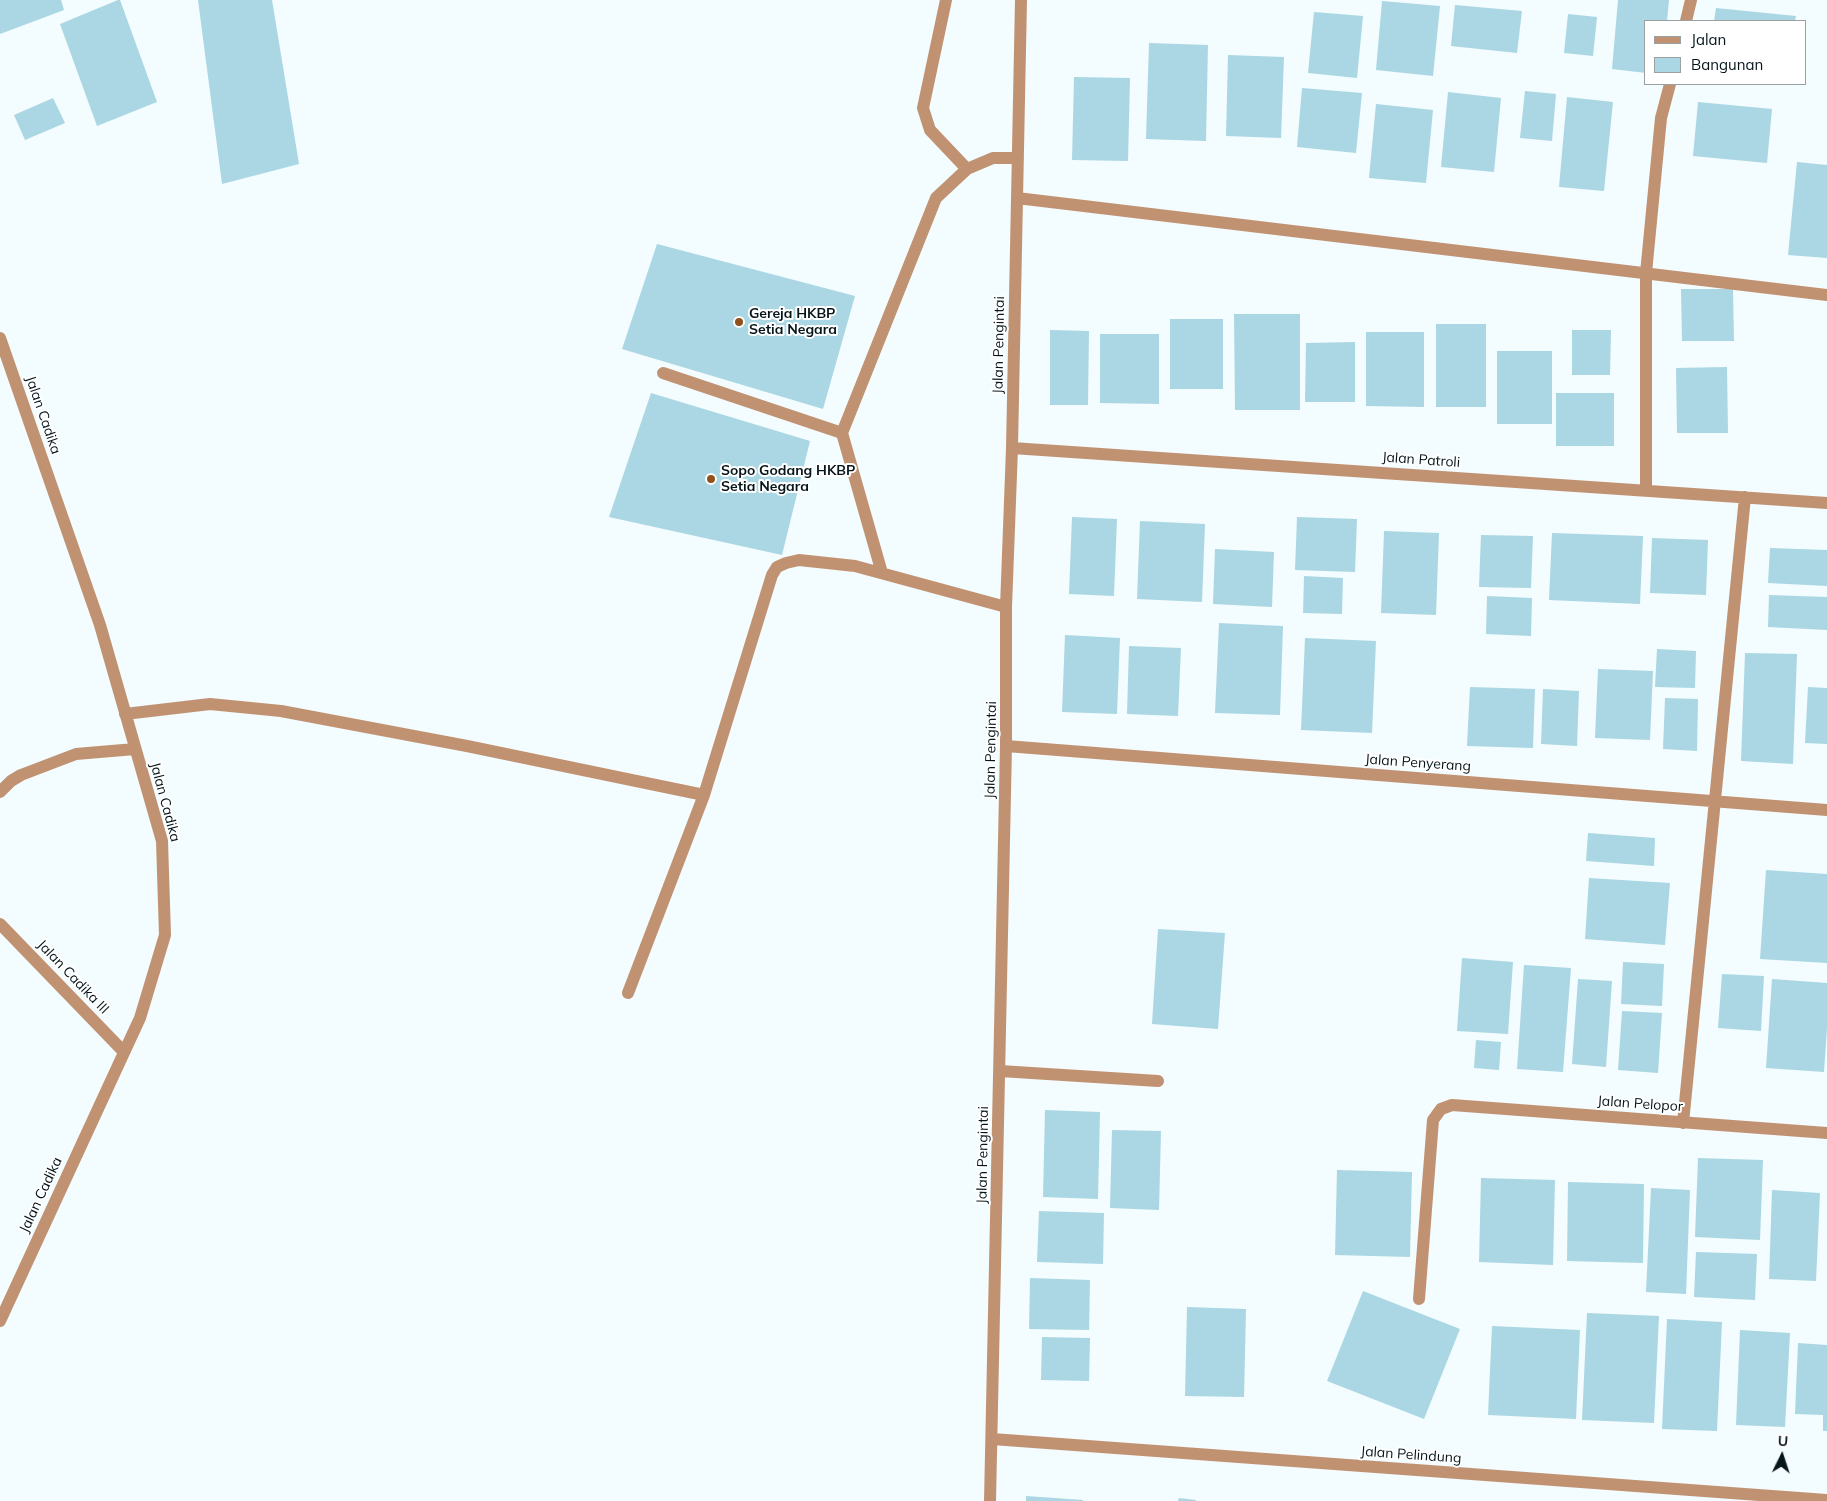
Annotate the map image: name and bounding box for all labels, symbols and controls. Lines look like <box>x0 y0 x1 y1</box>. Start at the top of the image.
legend <box>1644 20 1807 85</box>
text: Jalan <box>1691 30 1726 49</box>
text: Bangunan <box>1691 55 1763 74</box>
street label: Jalan Pengintai <box>990 296 1008 394</box>
place label: Gereja HKBP Setia Negara <box>749 306 837 338</box>
marker: Gereja HKBP Setia Negara <box>733 316 745 328</box>
street label: Jalan Cadika <box>22 374 64 456</box>
street label: Jalan Patroli <box>1381 449 1461 471</box>
place label: Sopo Godang HKBP Setia Negara <box>721 463 855 496</box>
marker: Sopo Godang HKBP Setia Negara <box>705 473 717 485</box>
street label: Jalan Pengintai <box>982 701 1000 799</box>
street label: Jalan Penyerang <box>1364 751 1472 775</box>
street label: Jalan Cadika <box>146 760 184 844</box>
street label: Jalan Cadika III <box>34 937 112 1017</box>
street label: Jalan Pelopor <box>1597 1093 1683 1115</box>
street label: Jalan Pengintai <box>974 1106 992 1204</box>
street label: Jalan Cadika <box>16 1154 66 1236</box>
north arrow <box>1757 1431 1807 1481</box>
text: U <box>1777 1432 1789 1450</box>
street label: Jalan Pelindung <box>1360 1443 1462 1467</box>

